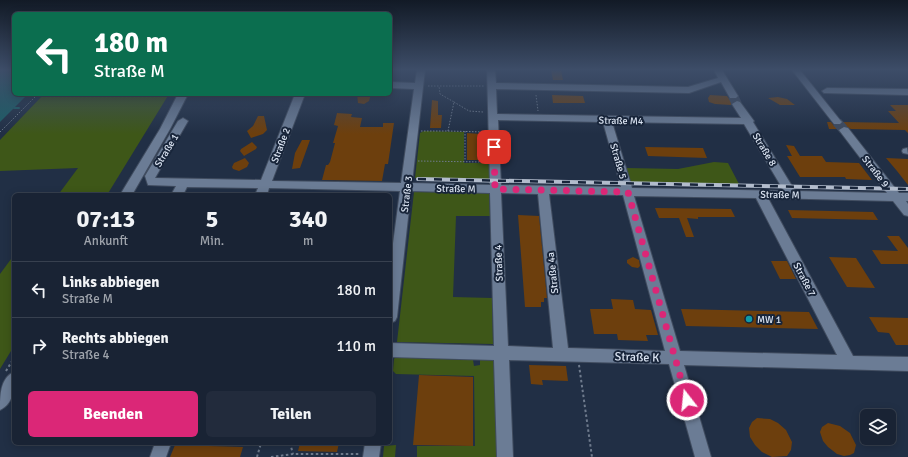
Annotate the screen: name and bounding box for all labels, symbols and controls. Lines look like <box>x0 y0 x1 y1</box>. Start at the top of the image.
text: 180 m <box>94 26 168 60</box>
icon: left <box>28 28 80 80</box>
text: Straße M <box>94 60 165 82</box>
street label: Straße M4 <box>599 115 644 127</box>
street label: Straße 2 <box>269 126 293 165</box>
pin <box>477 130 511 164</box>
street label: Straße 8 <box>750 131 779 168</box>
street label: Straße 1 <box>152 132 181 169</box>
icon: arrive <box>483 136 505 158</box>
street label: Straße 5 <box>607 142 629 181</box>
street label: Straße 9 <box>859 153 891 190</box>
street label: Straße 3 <box>399 175 415 213</box>
street label: Straße M <box>436 183 476 195</box>
street label: Straße M <box>760 189 800 201</box>
text: 07:13 <box>76 204 135 234</box>
text: 5 <box>206 204 218 234</box>
text: 340 <box>289 204 328 234</box>
text: Ankunft <box>84 233 128 249</box>
text: Min. <box>200 233 224 249</box>
text: m <box>303 233 313 249</box>
street label: Straße 4 <box>492 244 506 281</box>
street label: Straße 4a <box>545 252 561 294</box>
street label: Straße 7 <box>790 260 818 298</box>
text: Links abbiegen <box>62 273 159 291</box>
icon: left <box>28 279 50 301</box>
text: 180 m <box>336 281 376 299</box>
text: Straße M <box>62 291 113 307</box>
marker: MW 1 <box>744 314 754 324</box>
place label: MW 1 <box>757 314 781 326</box>
text: Rechts abbiegen <box>62 329 169 347</box>
icon: right <box>28 335 50 357</box>
text: 110 m <box>336 337 376 355</box>
text: Straße 4 <box>62 347 110 363</box>
street label: Straße K <box>614 349 660 366</box>
position arrow <box>666 379 708 421</box>
button: Beenden <box>28 391 198 437</box>
button: Teilen <box>206 391 376 437</box>
map controls <box>860 409 896 445</box>
button: layers <box>860 409 896 445</box>

